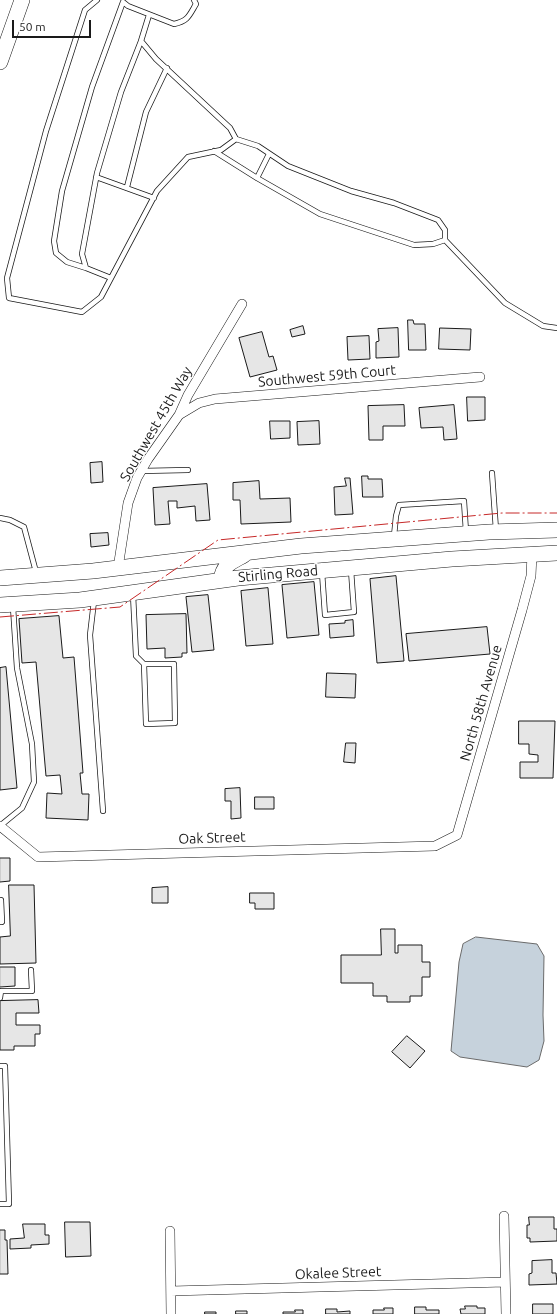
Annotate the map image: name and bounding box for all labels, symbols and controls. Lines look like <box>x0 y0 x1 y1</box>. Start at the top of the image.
scale bar <box>14 12 93 38</box>
text: 50 m <box>19 20 46 33</box>
street label: Southwest 59th Court <box>257 362 397 390</box>
street label: Southwest 45th Way <box>116 364 196 484</box>
street label: Stirling Road <box>237 562 319 586</box>
street label: North 58th Avenue <box>456 643 506 763</box>
street label: Oak Street <box>178 828 246 848</box>
street label: Okalee Street <box>294 1263 382 1283</box>

